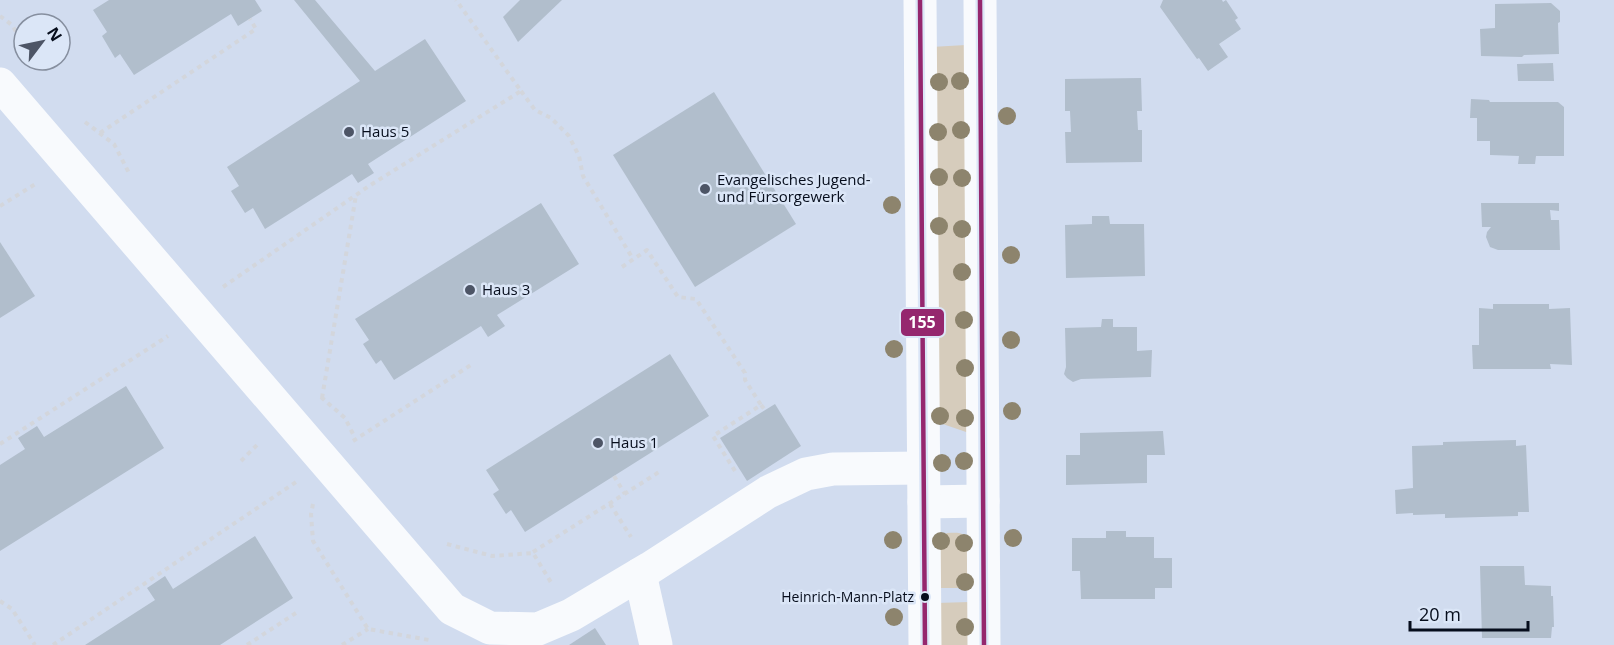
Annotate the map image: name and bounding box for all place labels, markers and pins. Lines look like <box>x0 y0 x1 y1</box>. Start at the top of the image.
place label: Haus 5 <box>361 121 409 141</box>
marker: Haus 5 <box>342 125 356 139</box>
place label: Evangelisches Jugend- und Fürsorgewerk <box>717 169 871 206</box>
marker: Evangelisches Jugend- und Fürsorgewerk <box>698 182 712 196</box>
place label: Haus 3 <box>482 279 530 299</box>
marker: Haus 3 <box>463 283 477 297</box>
place label: Haus 1 <box>610 432 658 452</box>
marker: Haus 1 <box>591 436 605 450</box>
place label: Heinrich-Mann-Platz <box>781 587 914 606</box>
marker: Heinrich-Mann-Platz <box>919 591 931 603</box>

